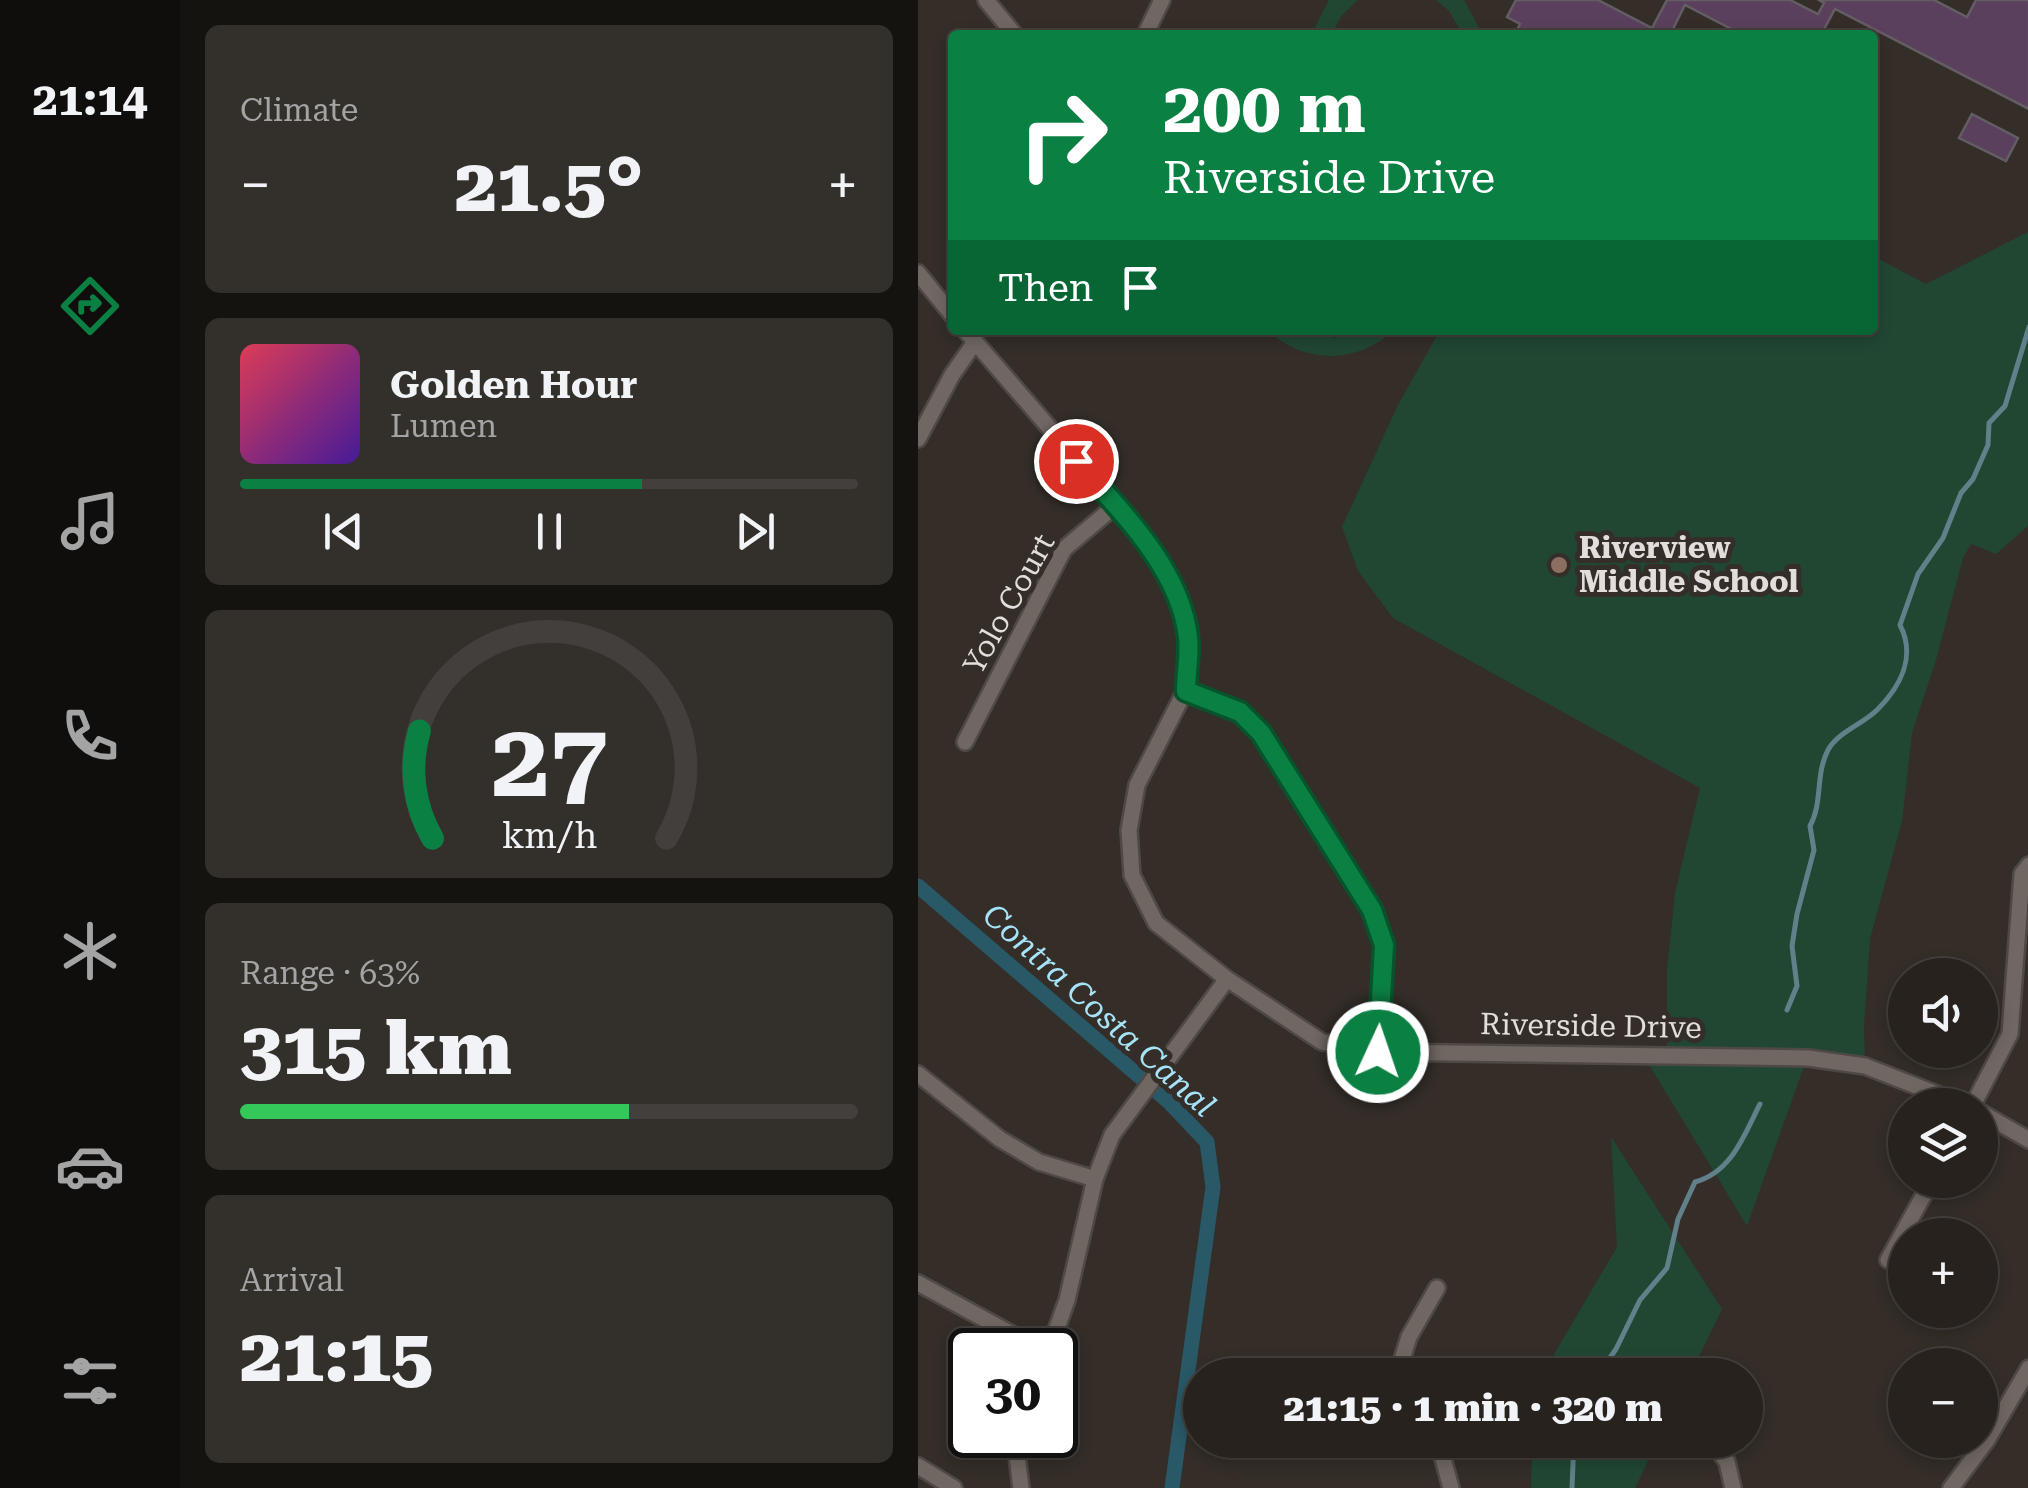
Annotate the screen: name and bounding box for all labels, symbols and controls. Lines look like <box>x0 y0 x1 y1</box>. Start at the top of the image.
text: 200 m <box>1163 67 1366 149</box>
icon: right <box>998 70 1128 200</box>
text: 21:14 <box>33 73 147 126</box>
text: Climate <box>240 91 358 129</box>
text: 21.5° <box>455 141 643 229</box>
text: Riverside Drive <box>1163 151 1495 204</box>
text: − <box>240 153 271 217</box>
text: + <box>827 153 858 217</box>
icon: arrive <box>1113 260 1168 315</box>
text: Then <box>998 266 1093 310</box>
icon: directions <box>55 271 125 341</box>
text: Golden Hour <box>390 363 638 407</box>
text: Lumen <box>390 407 497 445</box>
pin <box>1034 419 1119 504</box>
icon: arrive <box>1049 434 1104 489</box>
icon: music <box>55 486 125 556</box>
icon: previous <box>316 504 371 559</box>
icon: pause <box>522 504 577 559</box>
icon: next <box>728 504 783 559</box>
street label: Yolo Court <box>956 528 1061 680</box>
place label: Riverview Middle School <box>1579 530 1799 599</box>
marker: Riverview Middle School <box>1548 554 1570 576</box>
text: 27 <box>491 700 607 821</box>
icon: phone <box>55 701 125 771</box>
text: km/h <box>501 815 597 857</box>
water label: Contra Costa Canal <box>975 896 1223 1124</box>
icon: climate <box>55 916 125 986</box>
text: Range · 63% <box>240 954 420 992</box>
map controls <box>1888 958 1998 1458</box>
button: sound <box>1888 958 1998 1068</box>
position arrow <box>1326 1000 1430 1104</box>
text: 315 km <box>240 1004 512 1092</box>
street label: Riverside Drive <box>1480 1006 1702 1045</box>
button: layers <box>1888 1088 1998 1198</box>
icon: car <box>55 1131 125 1201</box>
button: + <box>1888 1218 1998 1328</box>
text: Arrival <box>240 1261 344 1299</box>
text: 21:15 <box>240 1311 433 1399</box>
speed limit sign: 30 <box>948 1328 1078 1458</box>
icon: filters <box>55 1346 125 1416</box>
button: − <box>1888 1348 1998 1458</box>
text: 21:15 · 1 min · 320 m <box>1283 1386 1663 1430</box>

